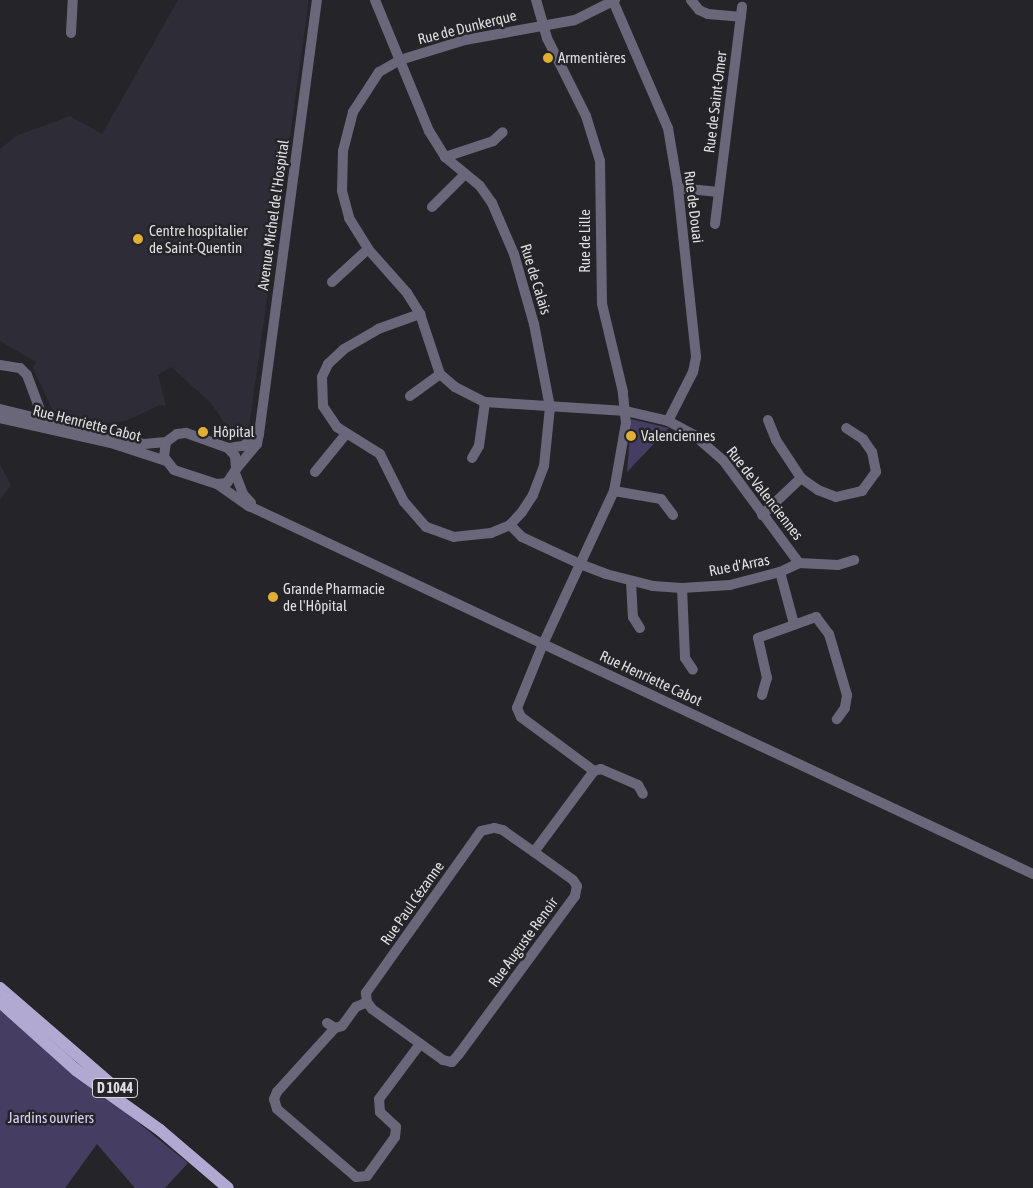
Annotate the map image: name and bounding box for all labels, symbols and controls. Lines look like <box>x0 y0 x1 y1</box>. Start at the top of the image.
street label: Rue de Dunkerque <box>416 6 518 48</box>
place label: Armentières <box>558 49 626 67</box>
street label: Rue de Saint-Omer <box>700 50 730 154</box>
marker: Armentières <box>542 52 554 64</box>
street label: Avenue Michel de l'Hospital <box>254 138 292 292</box>
street label: Rue de Douai <box>681 170 707 244</box>
street label: Rue de Lille <box>576 209 594 273</box>
place label: Centre hospitalier de Saint-Quentin <box>149 221 248 256</box>
marker: Centre hospitalier de Saint-Quentin <box>131 232 145 246</box>
street label: Rue de Calais <box>517 241 555 317</box>
street label: Rue Henriette Cabot <box>31 401 143 445</box>
place label: Hôpital <box>213 423 255 441</box>
marker: Hôpital <box>197 426 209 438</box>
place label: Valenciennes <box>641 427 715 445</box>
marker: Valenciennes <box>625 430 637 442</box>
street label: Rue de Valenciennes <box>723 443 807 543</box>
street label: Rue d'Arras <box>707 550 771 580</box>
place label: Grande Pharmacie de l'Hôpital <box>283 579 385 614</box>
marker: Grande Pharmacie de l'Hôpital <box>267 591 279 603</box>
street label: Rue Henriette Cabot <box>597 646 705 710</box>
street label: Rue Paul Cézanne <box>376 858 448 948</box>
street label: Rue Auguste Renoir <box>484 894 562 990</box>
road number: D 1044 <box>91 1076 139 1100</box>
park label: Jardins ouvriers <box>8 1109 94 1127</box>

